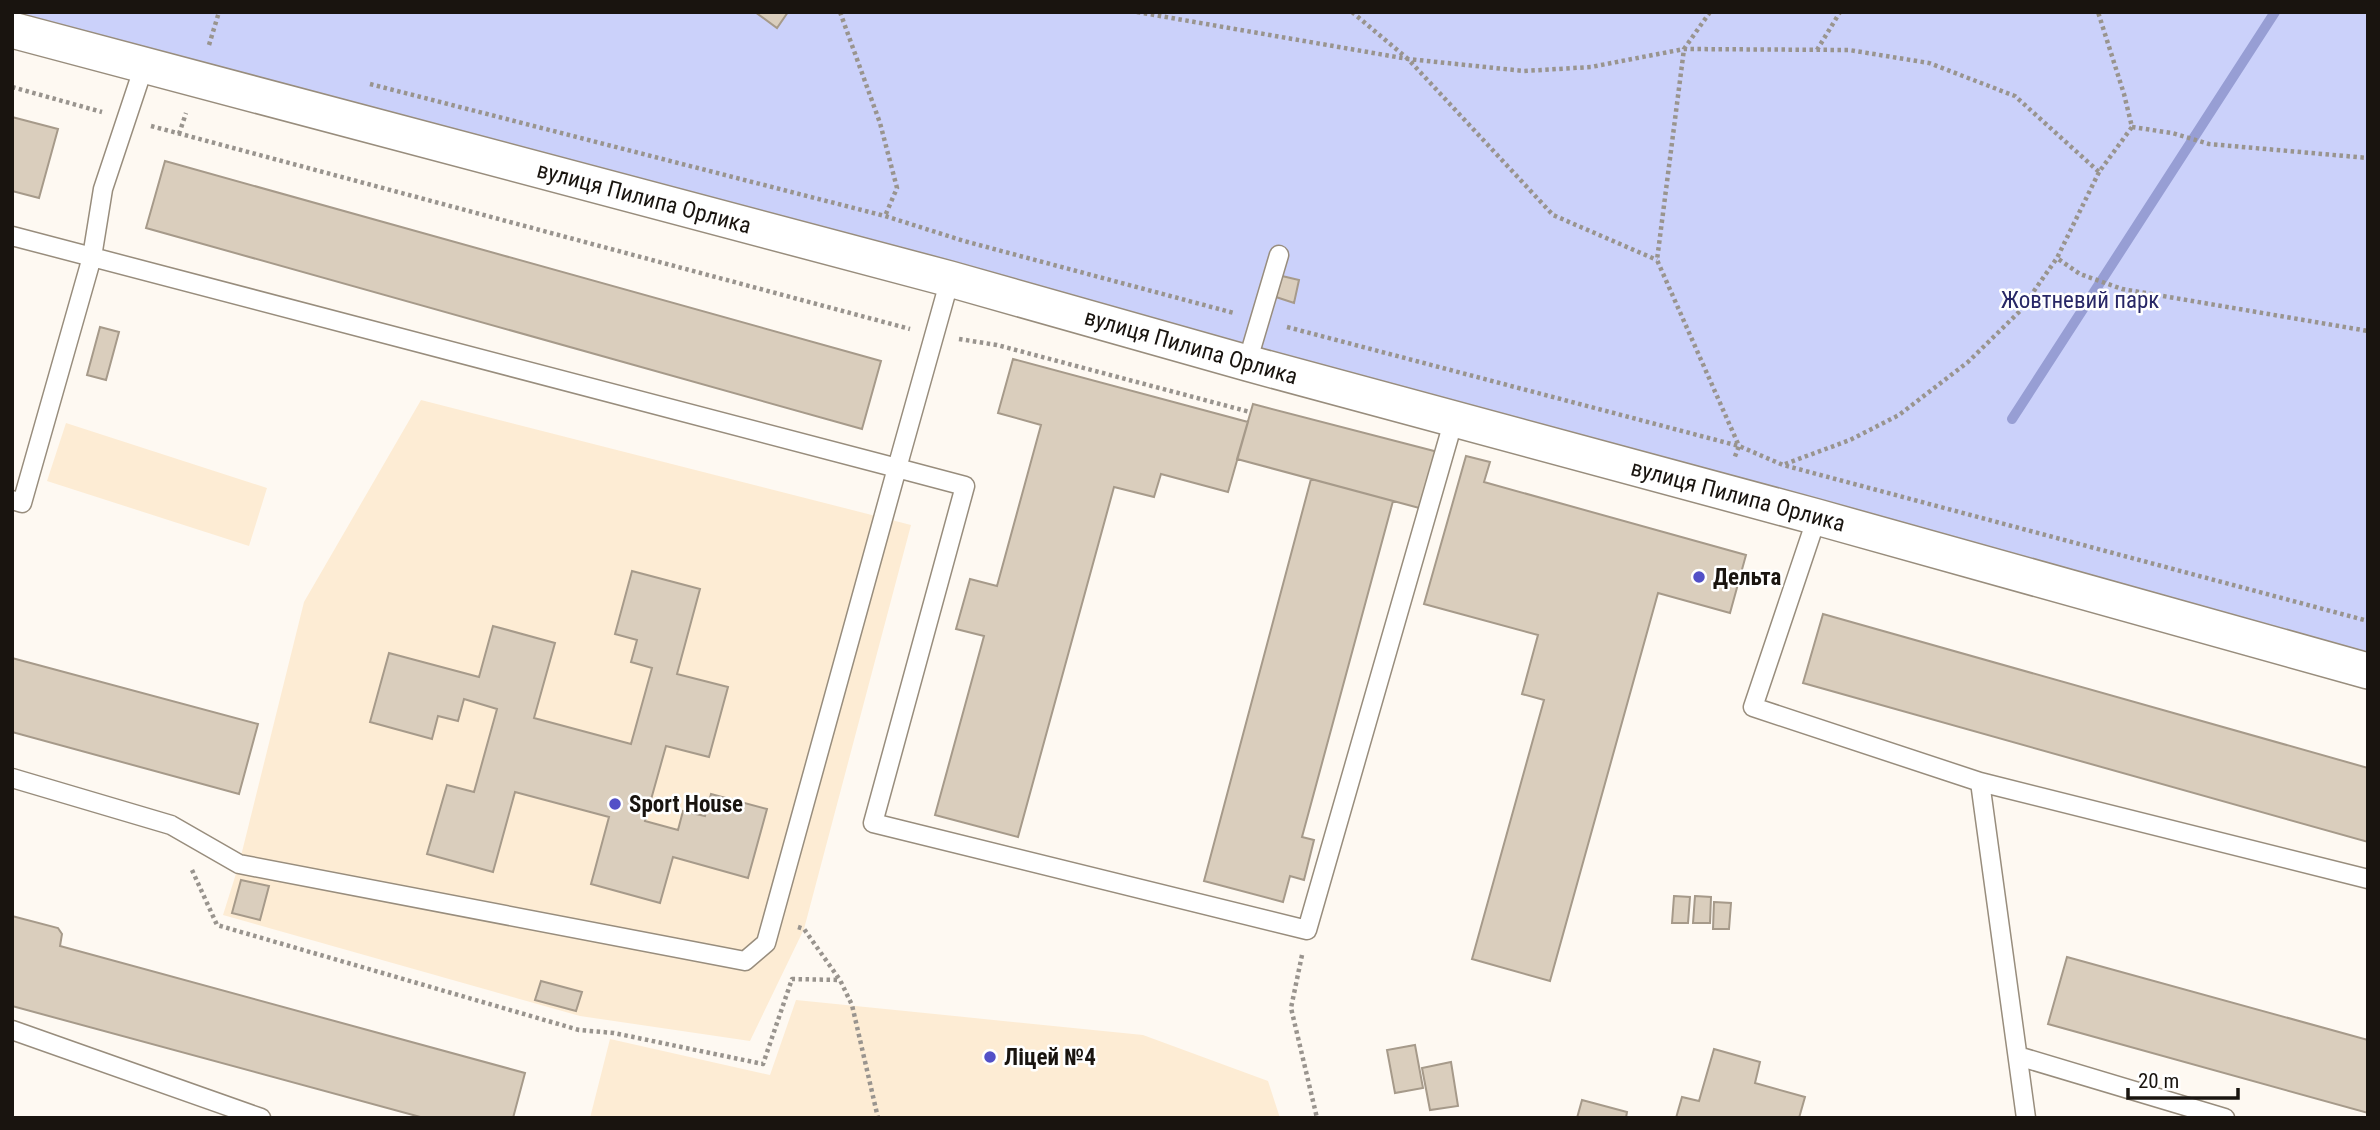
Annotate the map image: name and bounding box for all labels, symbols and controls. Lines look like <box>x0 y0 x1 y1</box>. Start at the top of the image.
street label: вулиця Пилипа Орлика <box>534 156 754 240</box>
park label: Жовтневий парк <box>2001 287 2159 314</box>
street label: вулиця Пилипа Орлика <box>1081 304 1301 390</box>
street label: вулиця Пилипа Орлика <box>1628 454 1848 538</box>
place label: Дельта <box>1713 564 1782 591</box>
marker: Дельта <box>1691 569 1707 585</box>
place label: Sport House <box>629 791 743 818</box>
marker: Sport House <box>607 796 623 812</box>
place label: Ліцей №4 <box>1004 1044 1096 1071</box>
marker: Ліцей №4 <box>982 1049 998 1065</box>
scale bar <box>2128 1056 2238 1100</box>
text: 20 m <box>2138 1069 2179 1093</box>

